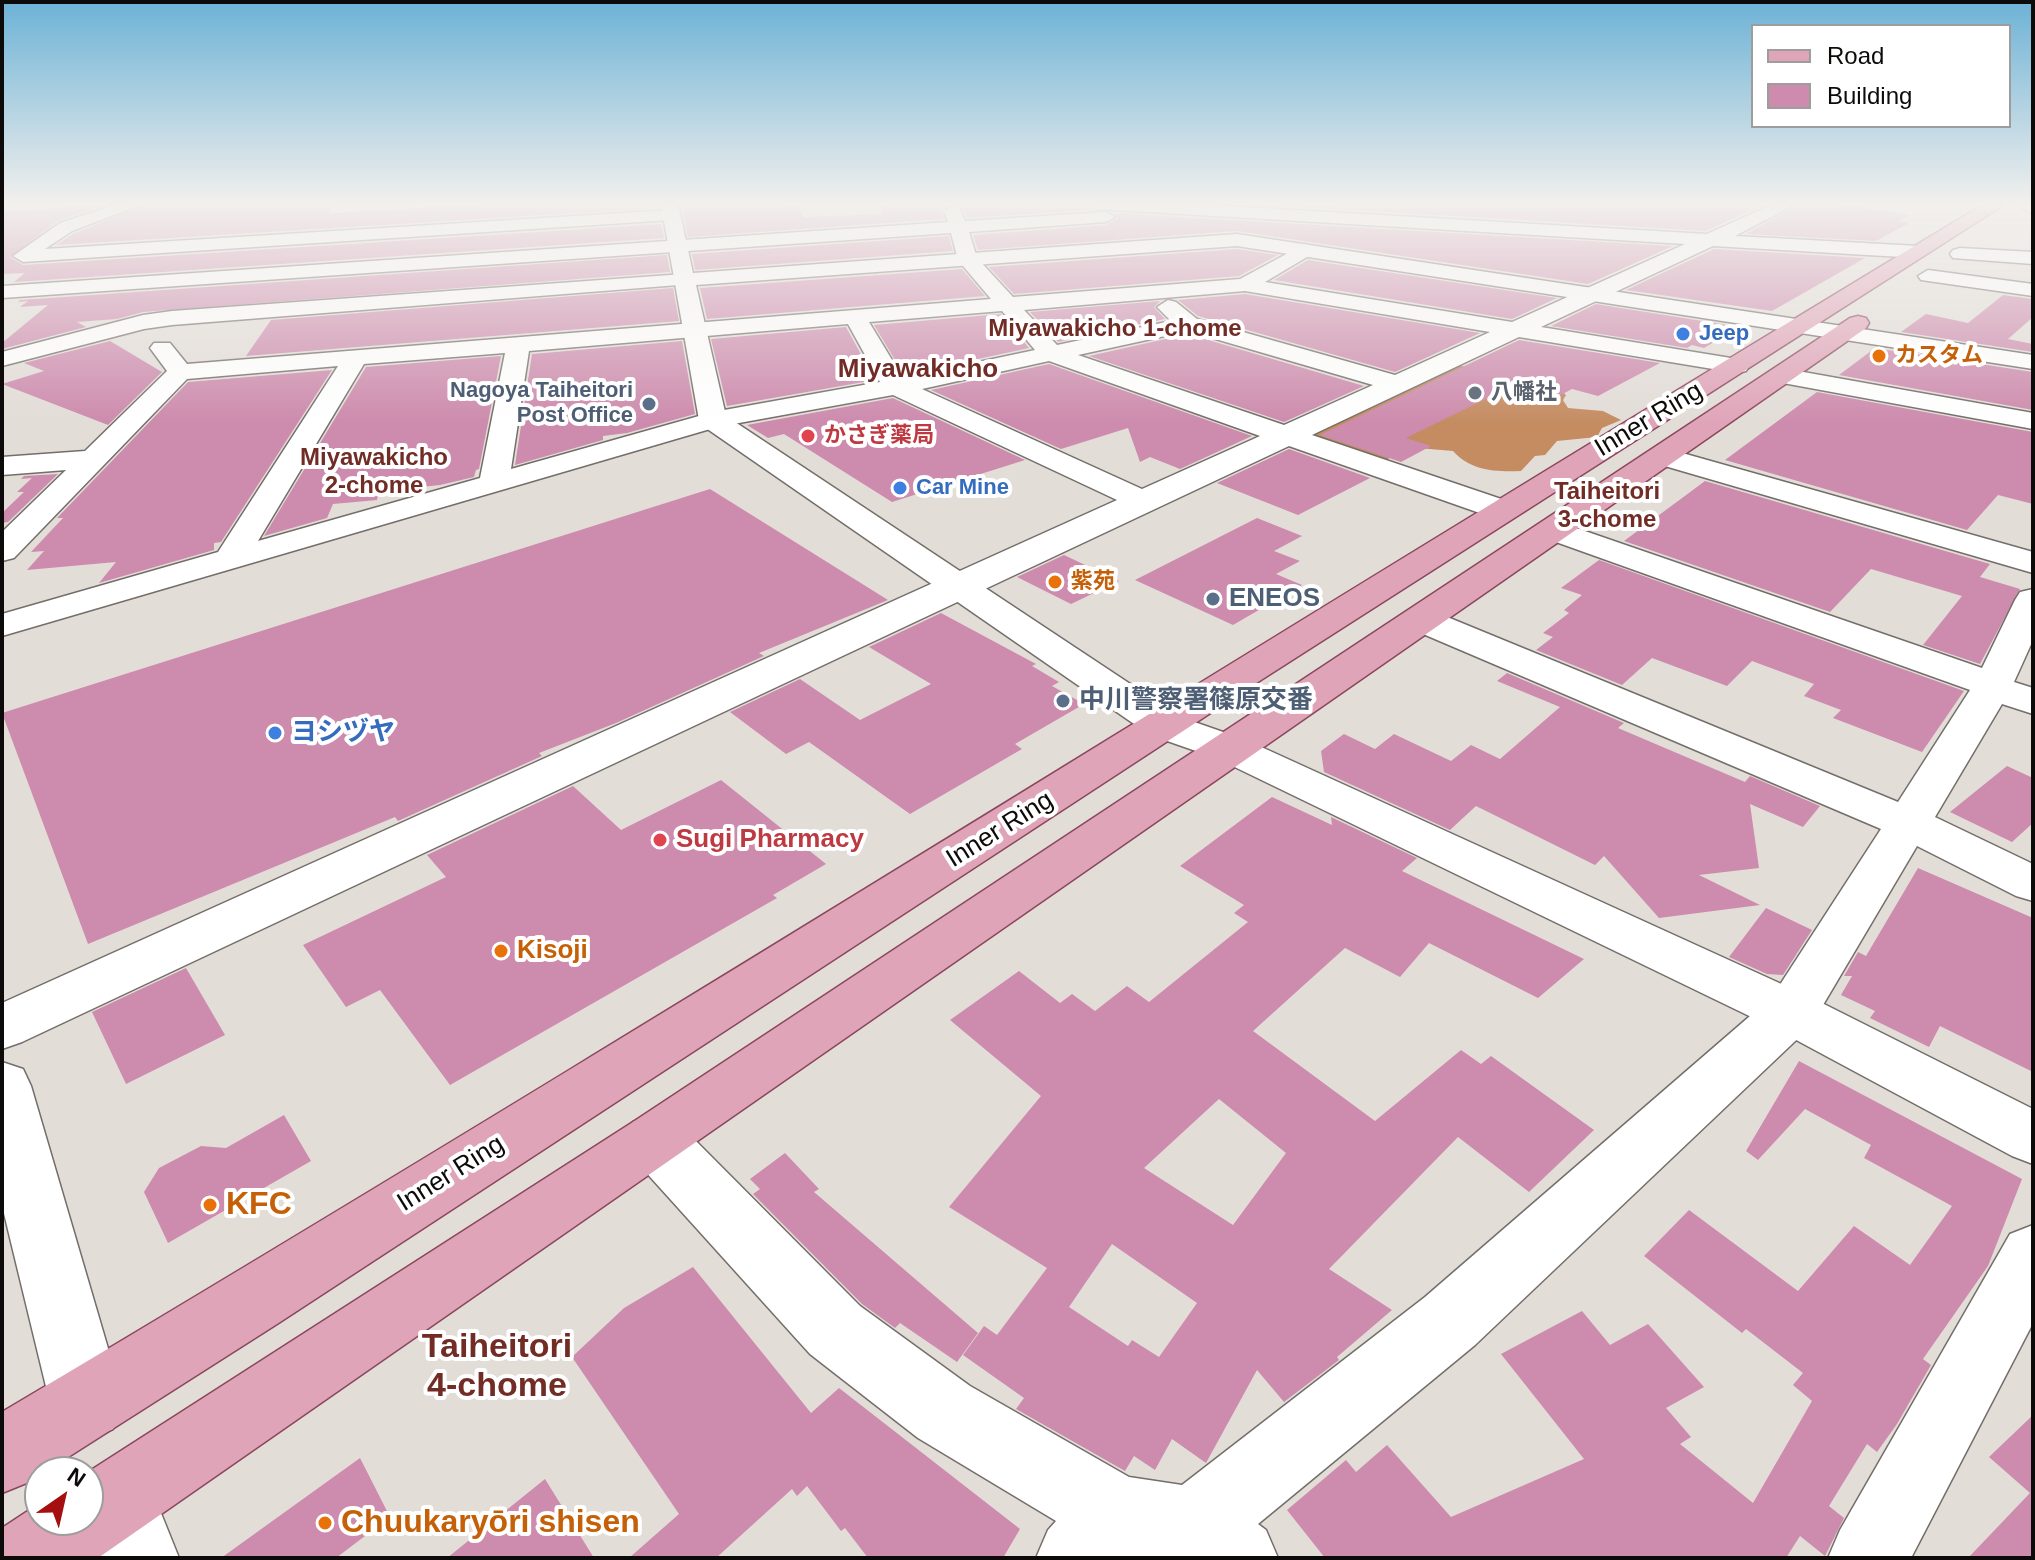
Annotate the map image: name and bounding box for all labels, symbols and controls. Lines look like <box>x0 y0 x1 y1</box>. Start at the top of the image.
legend <box>1751 24 2011 128</box>
text: Road <box>1827 42 1884 69</box>
text: Building <box>1827 82 1912 109</box>
district label: Miyawakicho 1-chome <box>988 315 1242 343</box>
place label: Jeep <box>1699 321 1749 347</box>
marker: Jeep <box>1674 325 1692 343</box>
place label: カスタム <box>1895 343 1983 369</box>
marker: カスタム <box>1870 347 1888 365</box>
district label: Miyawakicho <box>838 354 998 386</box>
street label: Inner Ring <box>1590 376 1708 464</box>
place label: Nagoya Taiheitori Post Office <box>450 378 633 430</box>
place label: 八幡社 <box>1491 380 1557 406</box>
marker: 八幡社 <box>1466 384 1484 402</box>
marker: Nagoya Taiheitori Post Office <box>640 395 658 413</box>
place label: かさぎ薬局 <box>824 423 934 449</box>
marker: かさぎ薬局 <box>799 427 817 445</box>
district label: Miyawakicho 2-chome <box>300 444 448 500</box>
place label: Car Mine <box>916 475 1009 501</box>
district label: Taiheitori 3-chome <box>1554 478 1660 534</box>
marker: Car Mine <box>891 479 909 497</box>
place label: 紫苑 <box>1071 569 1115 595</box>
marker: 紫苑 <box>1046 573 1064 591</box>
place label: ENEOS <box>1229 583 1320 615</box>
marker: ENEOS <box>1204 590 1222 608</box>
place label: 中川警察署篠原交番 <box>1079 685 1313 717</box>
marker: 中川警察署篠原交番 <box>1054 692 1072 710</box>
place label: ヨシヅヤ <box>291 717 395 749</box>
marker: ヨシヅヤ <box>266 724 284 742</box>
street label: Inner Ring <box>941 785 1059 875</box>
place label: Sugi Pharmacy <box>676 824 864 856</box>
marker: Sugi Pharmacy <box>651 831 669 849</box>
place label: Kisoji <box>517 935 588 967</box>
marker: Kisoji <box>492 942 510 960</box>
street label: Inner Ring <box>392 1129 510 1219</box>
place label: KFC <box>226 1186 292 1224</box>
marker: KFC <box>201 1196 219 1214</box>
district label: Taiheitori 4-chome <box>422 1328 572 1408</box>
north arrow <box>24 1456 104 1536</box>
text: N <box>63 1463 90 1492</box>
place label: Chuukaryōri shisen <box>341 1504 640 1542</box>
marker: Chuukaryōri shisen <box>316 1514 334 1532</box>

